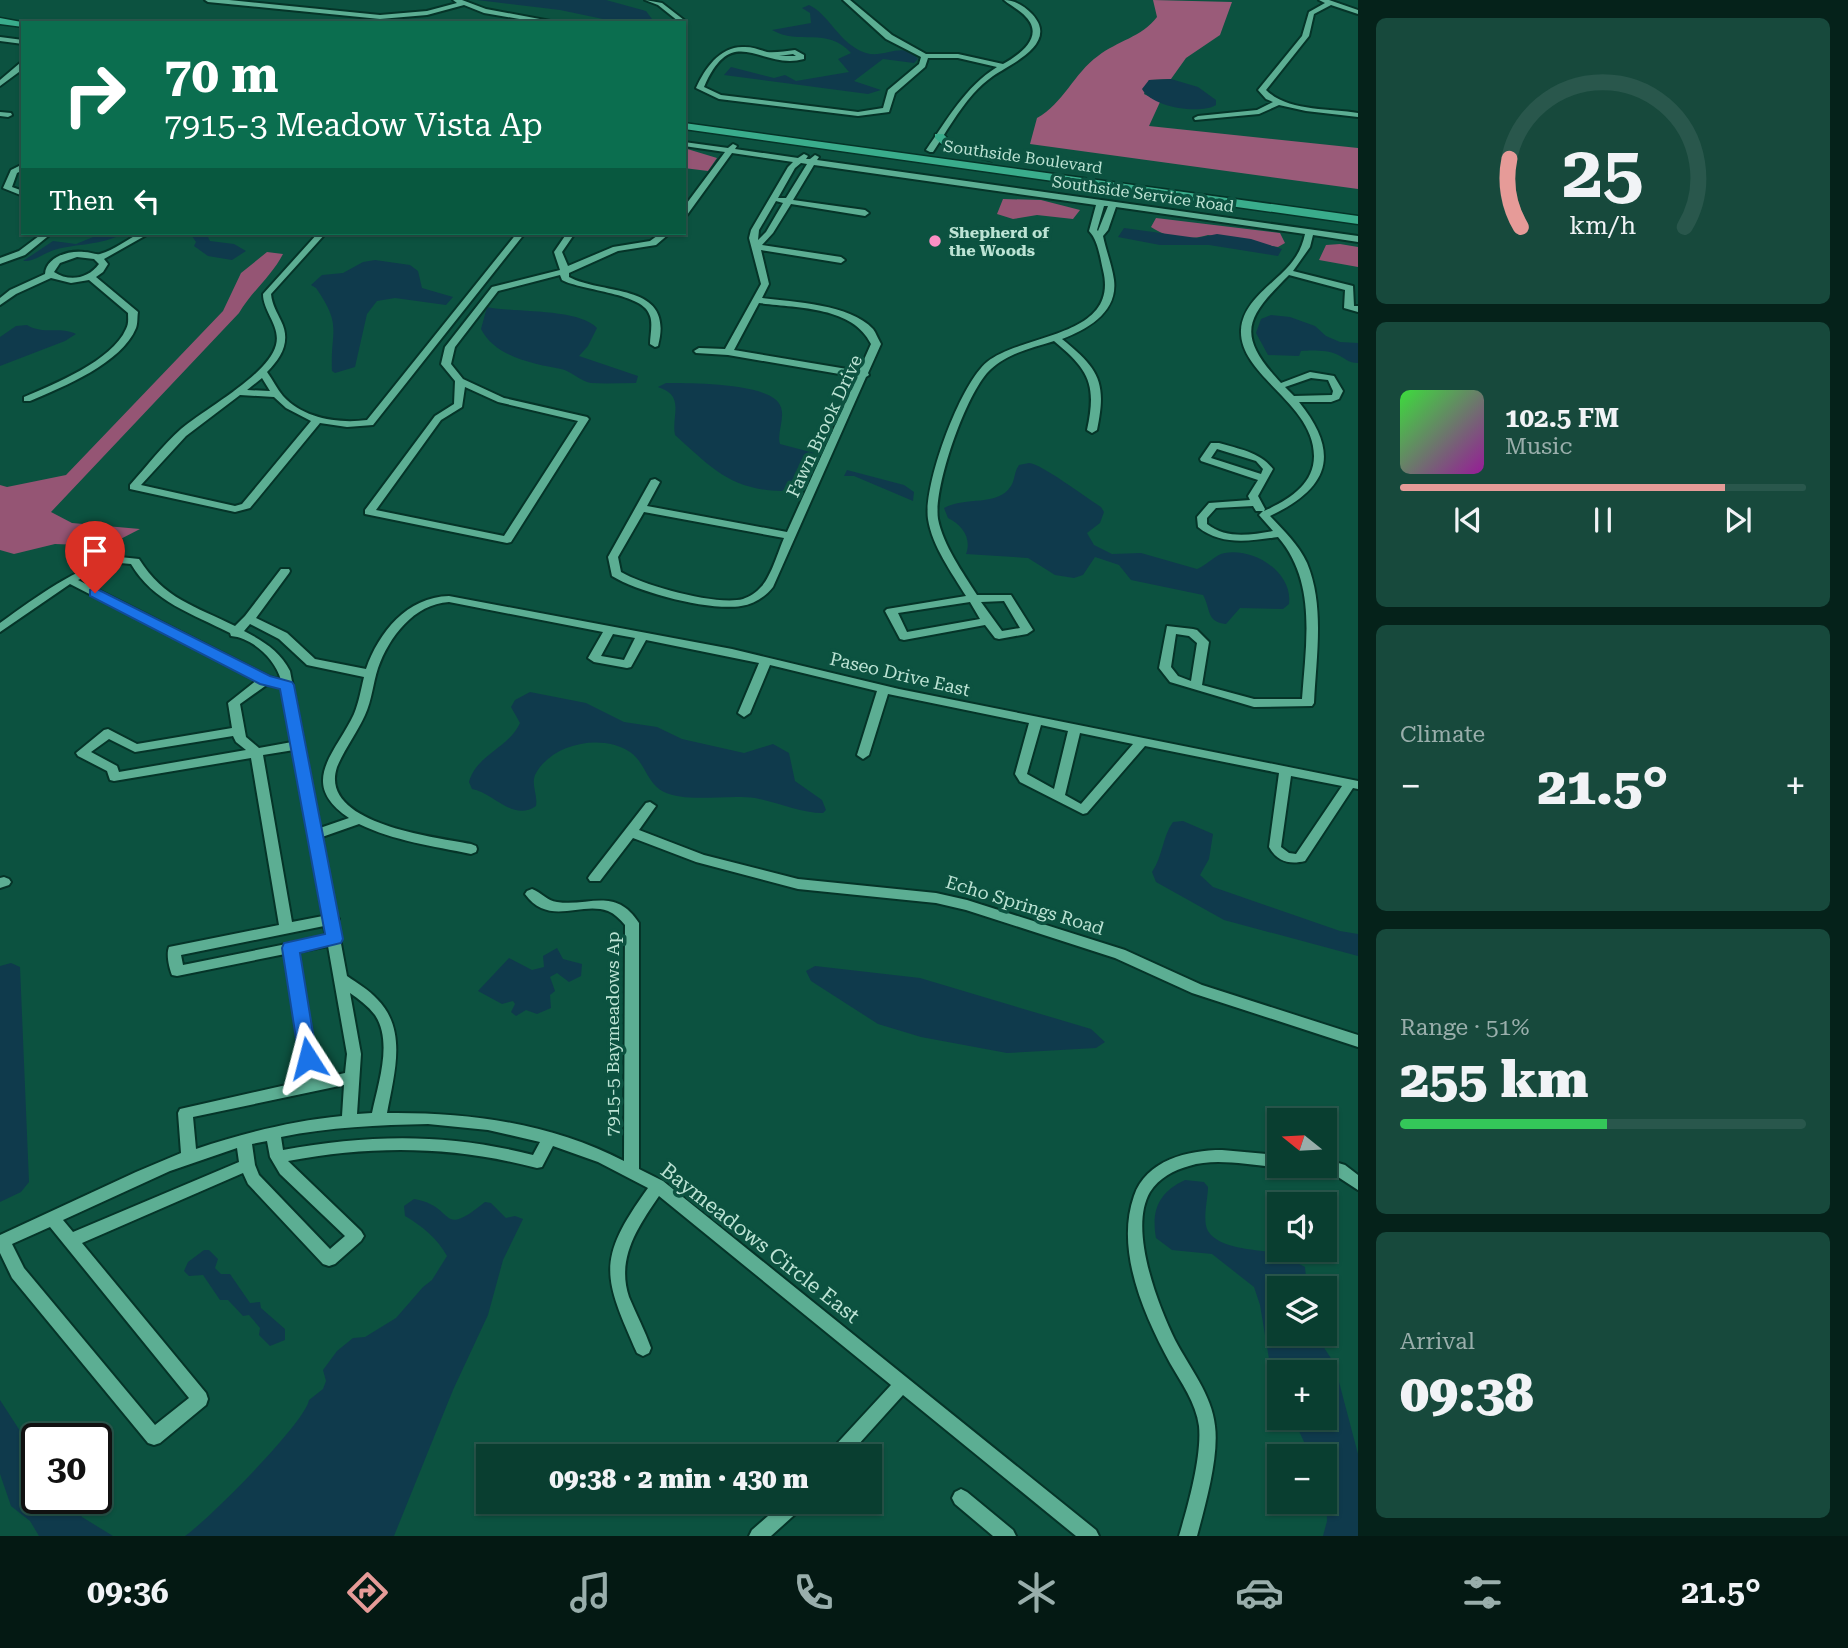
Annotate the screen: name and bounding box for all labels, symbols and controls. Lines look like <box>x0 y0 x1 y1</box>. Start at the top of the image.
text: 70 m <box>164 47 279 104</box>
icon: right <box>49 49 140 140</box>
text: 7915-3 Meadow Vista Ap <box>164 106 543 144</box>
text: 25 <box>1562 130 1644 215</box>
street label: Southside Boulevard <box>942 136 1104 178</box>
street label: Southside Service Road <box>1051 172 1235 216</box>
icon: left <box>128 182 166 220</box>
text: Then <box>49 186 114 216</box>
text: km/h <box>1570 211 1636 240</box>
place label: Shepherd of the Woods <box>949 223 1050 260</box>
marker: Shepherd of the Woods <box>927 233 943 249</box>
street label: Fawn Brook Drive <box>782 351 866 501</box>
text: 102.5 FM <box>1505 403 1619 433</box>
text: Music <box>1505 433 1572 460</box>
icon: previous <box>1449 501 1487 539</box>
icon: pause <box>1584 501 1622 539</box>
icon: next <box>1719 501 1757 539</box>
pin <box>65 521 125 593</box>
icon: arrive <box>76 532 114 570</box>
street label: Paseo Drive East <box>828 648 972 700</box>
text: Climate <box>1400 721 1485 748</box>
text: 21.5° <box>1538 756 1668 817</box>
text: − <box>1400 764 1421 808</box>
text: + <box>1785 764 1806 808</box>
street label: Echo Springs Road <box>943 871 1107 939</box>
street label: 7915-5 Baymeadows Ap <box>602 932 623 1136</box>
text: Range · 51% <box>1400 1014 1529 1041</box>
position arrow <box>271 1021 345 1095</box>
text: 255 km <box>1400 1049 1588 1110</box>
north arrow <box>1267 1108 1337 1178</box>
map controls <box>1267 1108 1337 1514</box>
street label: Baymeadows Circle East <box>656 1158 864 1328</box>
button: sound <box>1267 1192 1337 1262</box>
button: layers <box>1267 1276 1337 1346</box>
text: Arrival <box>1400 1328 1475 1355</box>
button: + <box>1267 1360 1337 1430</box>
text: 09:38 <box>1400 1363 1534 1424</box>
speed limit sign: 30 <box>21 1423 112 1514</box>
button: − <box>1267 1444 1337 1514</box>
text: 09:38 · 2 min · 430 m <box>549 1464 809 1494</box>
icon: directions <box>343 1568 392 1617</box>
icon: music <box>566 1568 615 1617</box>
icon: phone <box>789 1568 838 1617</box>
icon: climate <box>1012 1568 1061 1617</box>
icon: car <box>1235 1568 1284 1617</box>
icon: filters <box>1458 1568 1507 1617</box>
text: 09:36 <box>87 1573 169 1611</box>
text: 21.5° <box>1681 1573 1761 1611</box>

